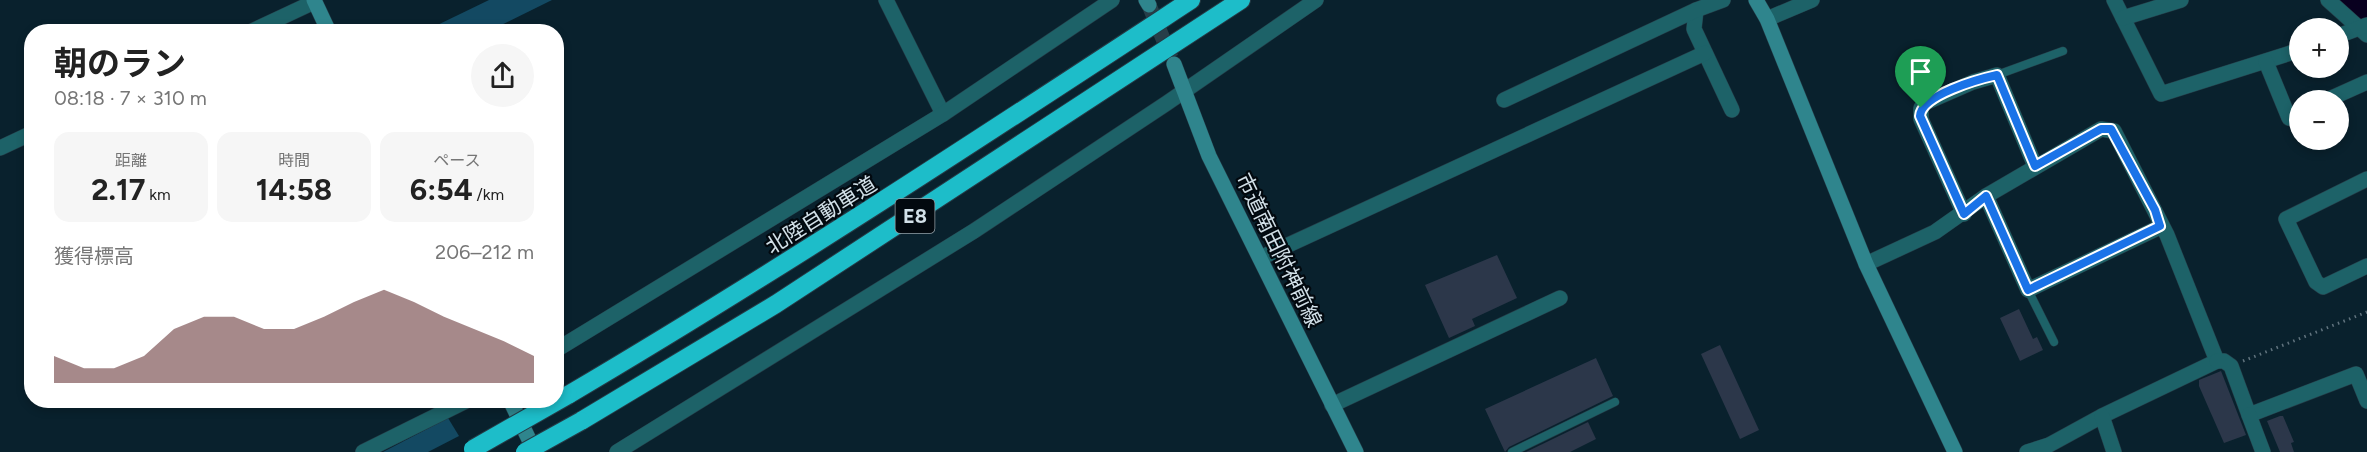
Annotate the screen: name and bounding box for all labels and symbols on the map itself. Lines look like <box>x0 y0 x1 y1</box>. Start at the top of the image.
pin <box>1895 46 1946 108</box>
street label: 市道南田附神前線 <box>1231 169 1327 331</box>
street label: 北陸自動車道 <box>761 171 881 259</box>
road number: E8 <box>896 199 934 233</box>

